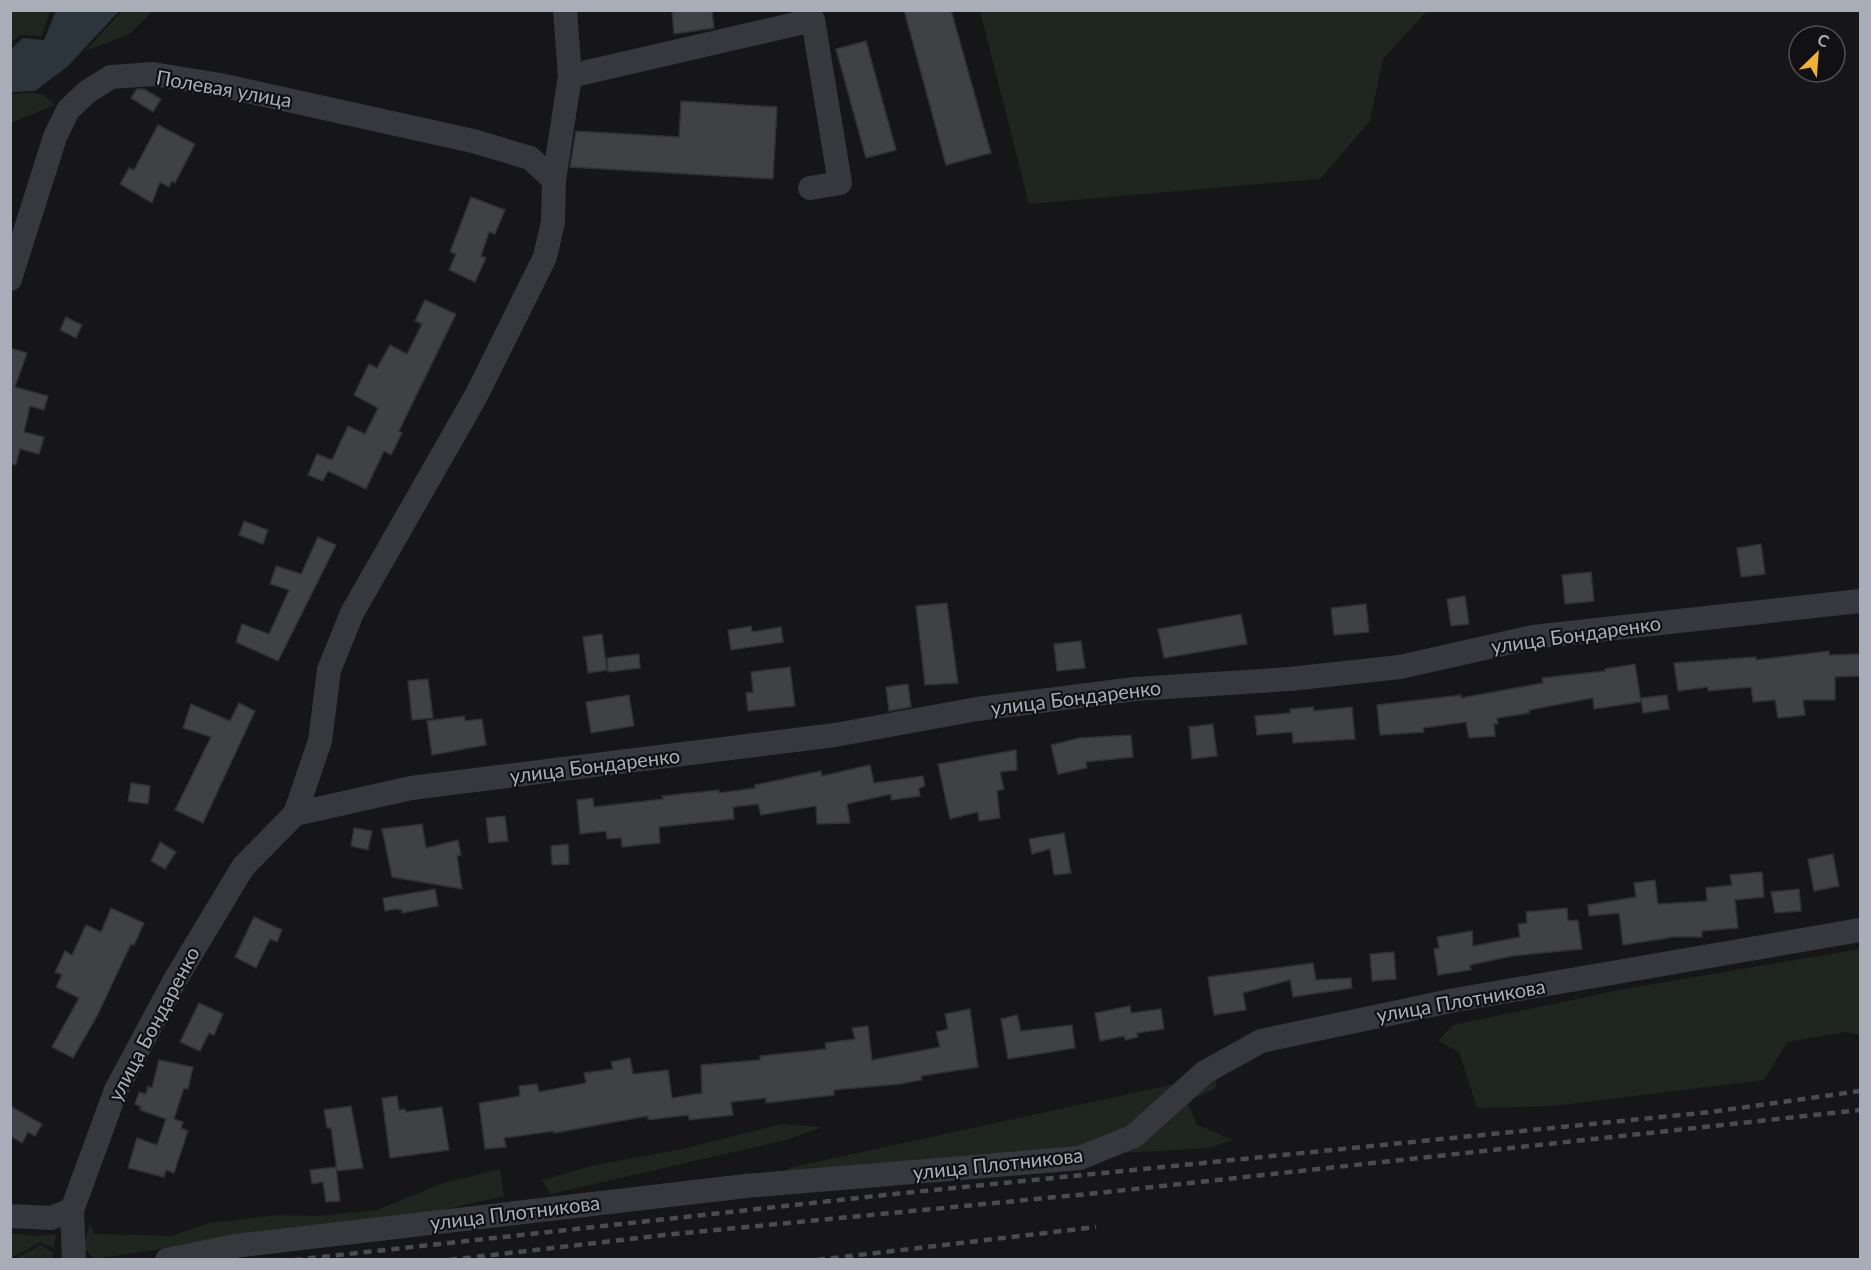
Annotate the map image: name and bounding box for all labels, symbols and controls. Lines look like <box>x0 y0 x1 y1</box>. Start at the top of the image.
north arrow <box>1787 24 1847 84</box>
text: С <box>1815 29 1833 51</box>
street label: Полевая улица <box>155 64 294 112</box>
street label: улица Бондаренко <box>1489 610 1662 658</box>
street label: улица Бондаренко <box>989 675 1162 719</box>
street label: улица Бондаренко <box>508 743 681 787</box>
street label: улица Бондаренко <box>102 942 204 1105</box>
street label: улица Плотникова <box>1375 973 1547 1027</box>
street label: улица Плотникова <box>912 1142 1084 1184</box>
street label: улица Плотникова <box>429 1190 601 1234</box>

